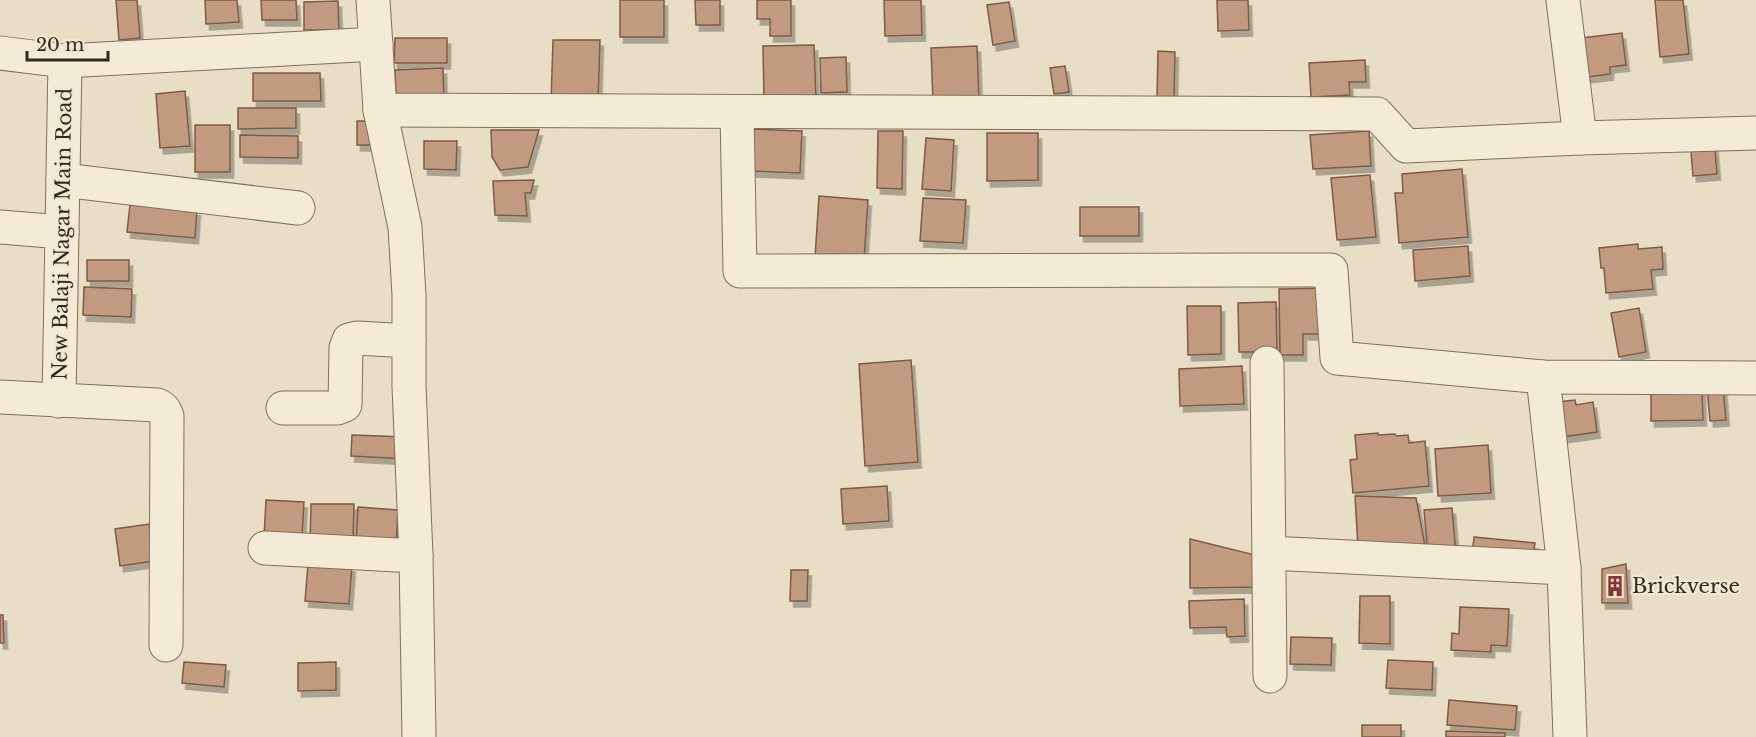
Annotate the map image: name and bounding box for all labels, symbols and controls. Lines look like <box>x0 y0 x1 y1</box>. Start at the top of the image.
scale bar <box>27 24 108 62</box>
text: 20 m <box>36 34 84 56</box>
street label: New Balaji Nagar Main Road <box>47 88 77 380</box>
building icon: Brickverse <box>1603 574 1627 598</box>
place label: Brickverse <box>1632 574 1740 598</box>

